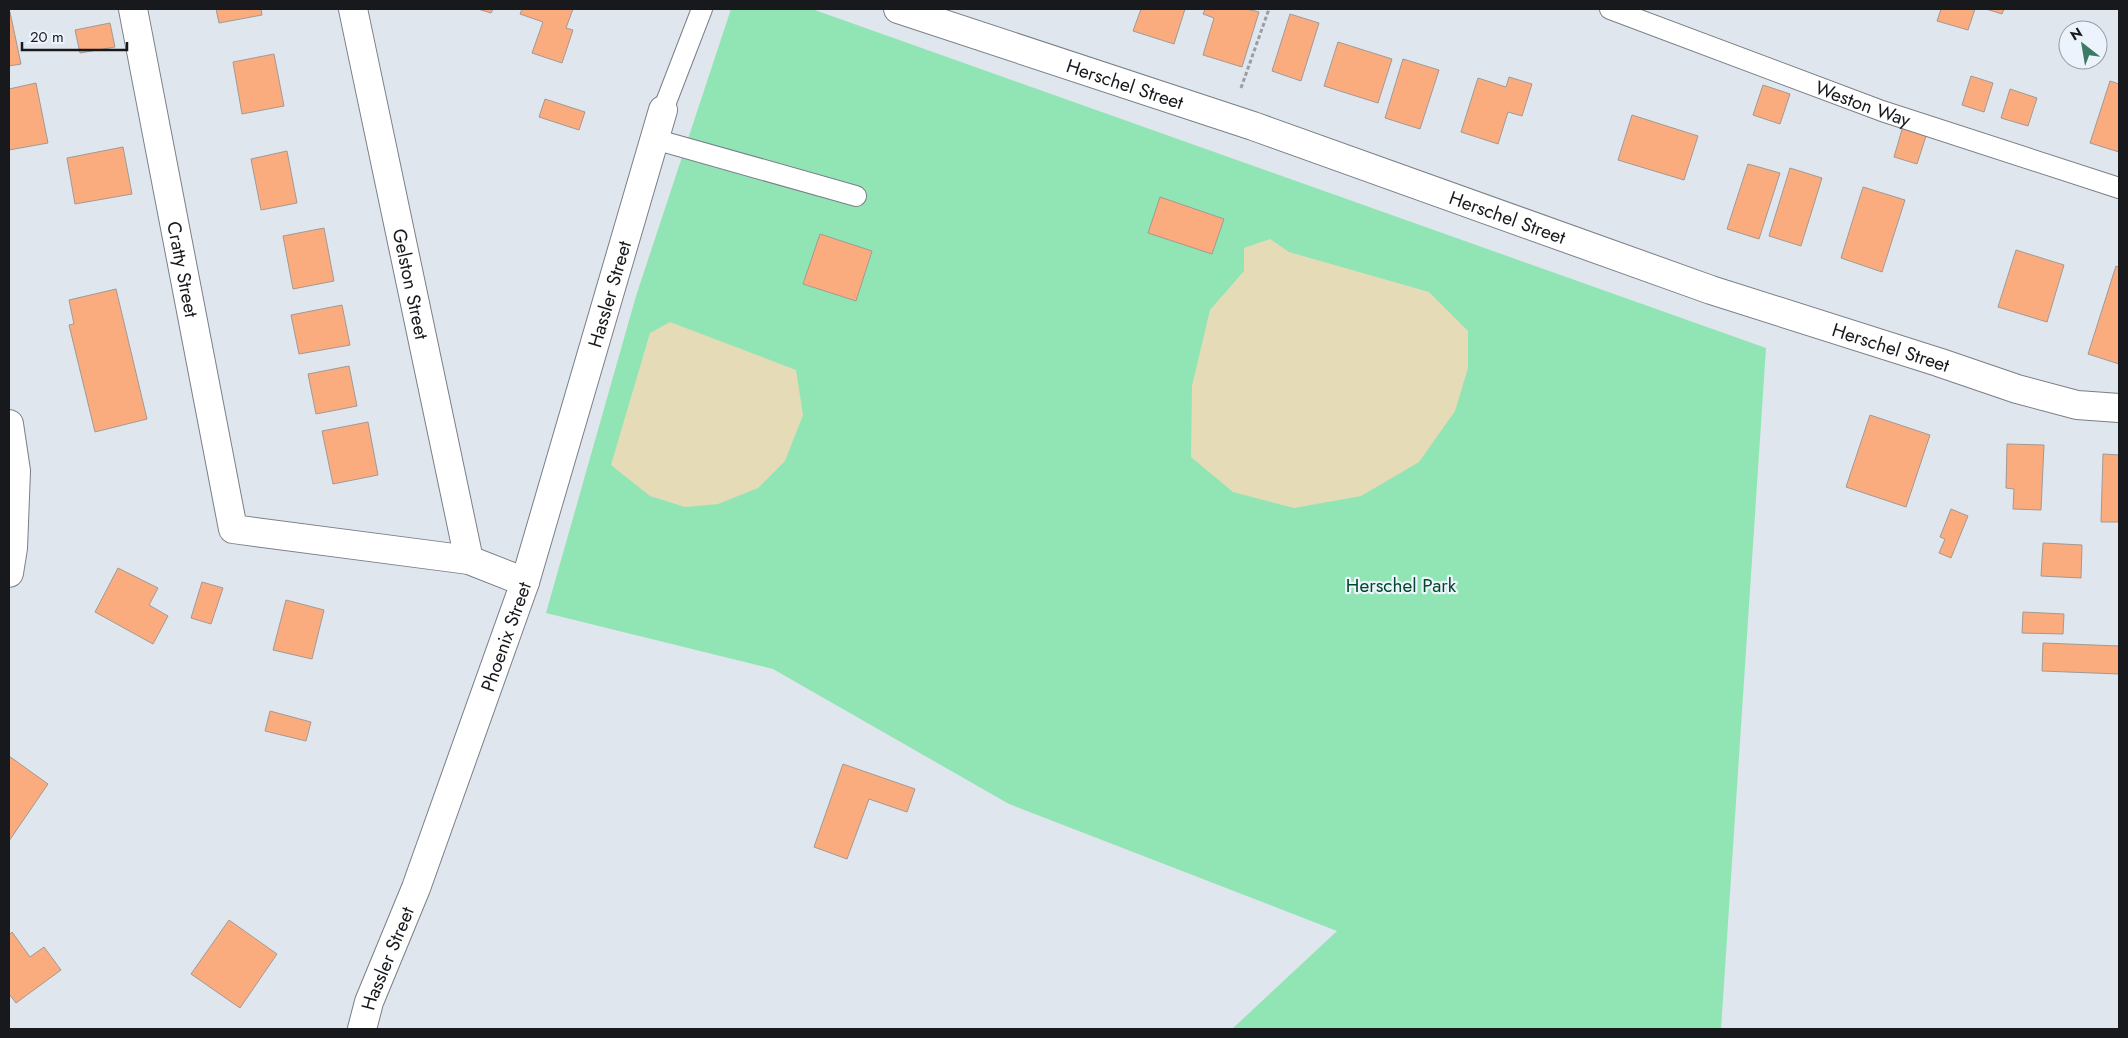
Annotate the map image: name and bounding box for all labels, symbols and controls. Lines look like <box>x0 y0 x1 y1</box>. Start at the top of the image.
scale bar <box>22 20 128 52</box>
north arrow <box>2058 20 2108 70</box>
text: N <box>2066 22 2086 45</box>
text: 20 m <box>30 26 64 48</box>
street label: Herschel Street <box>1063 52 1187 116</box>
street label: Weston Way <box>1811 74 1915 134</box>
street label: Herschel Street <box>1445 184 1570 251</box>
street label: Cratty Street <box>160 219 205 320</box>
street label: Gelston Street <box>386 226 435 342</box>
street label: Hassler Street <box>581 237 638 351</box>
street label: Herschel Street <box>1829 316 1954 379</box>
park label: Herschel Park <box>1346 572 1457 599</box>
street label: Phoenix Street <box>474 578 538 695</box>
street label: Hassler Street <box>354 902 421 1013</box>

